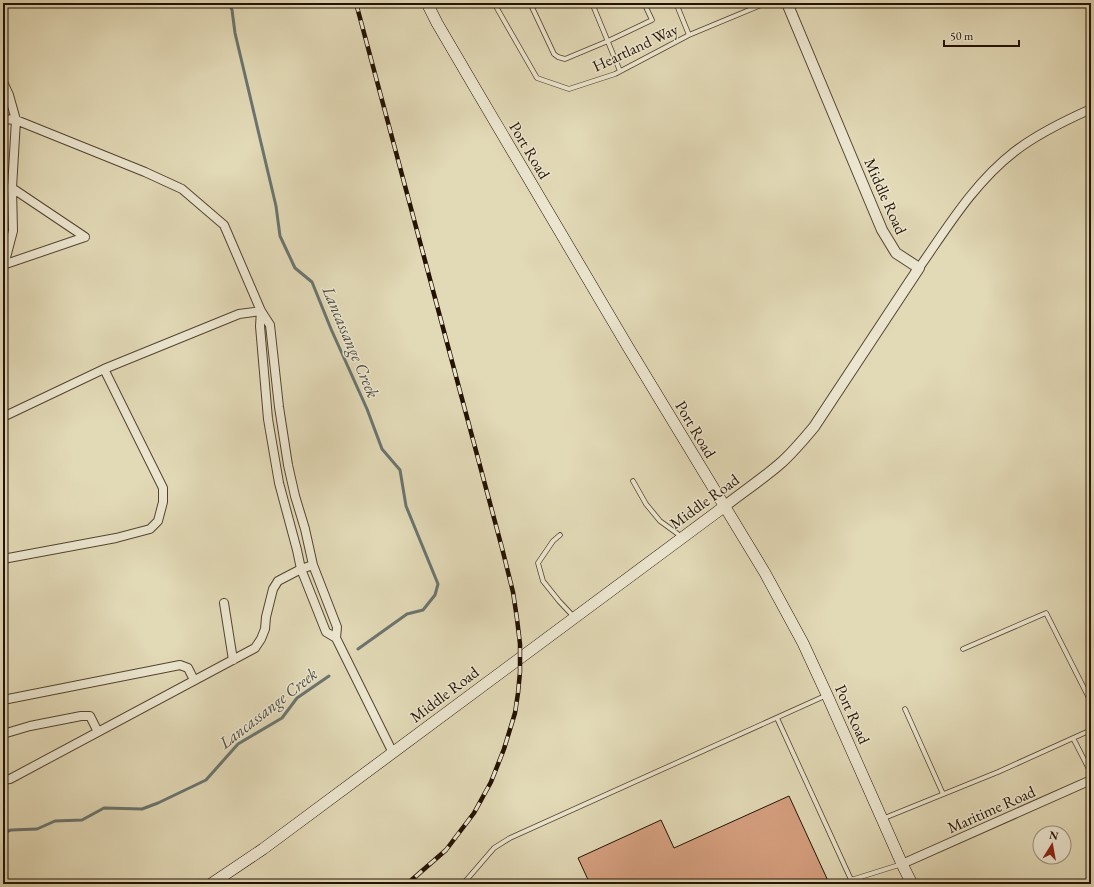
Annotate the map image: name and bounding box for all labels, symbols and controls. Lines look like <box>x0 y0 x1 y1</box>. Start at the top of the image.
street label: Heartland Way <box>589 18 682 76</box>
scale bar <box>944 22 1019 48</box>
text: 50 m <box>950 28 974 44</box>
street label: Port Road <box>504 118 555 183</box>
street label: Middle Road <box>859 155 912 238</box>
water label: Lancassange Creek <box>317 282 385 401</box>
street label: Port Road <box>670 397 721 462</box>
street label: Middle Road <box>665 468 744 534</box>
street label: Middle Road <box>406 661 484 727</box>
water label: Lancassange Creek <box>213 662 322 754</box>
street label: Port Road <box>830 681 875 748</box>
street label: Maritime Road <box>944 780 1039 838</box>
north arrow <box>1032 825 1072 865</box>
text: N <box>1048 827 1060 843</box>

